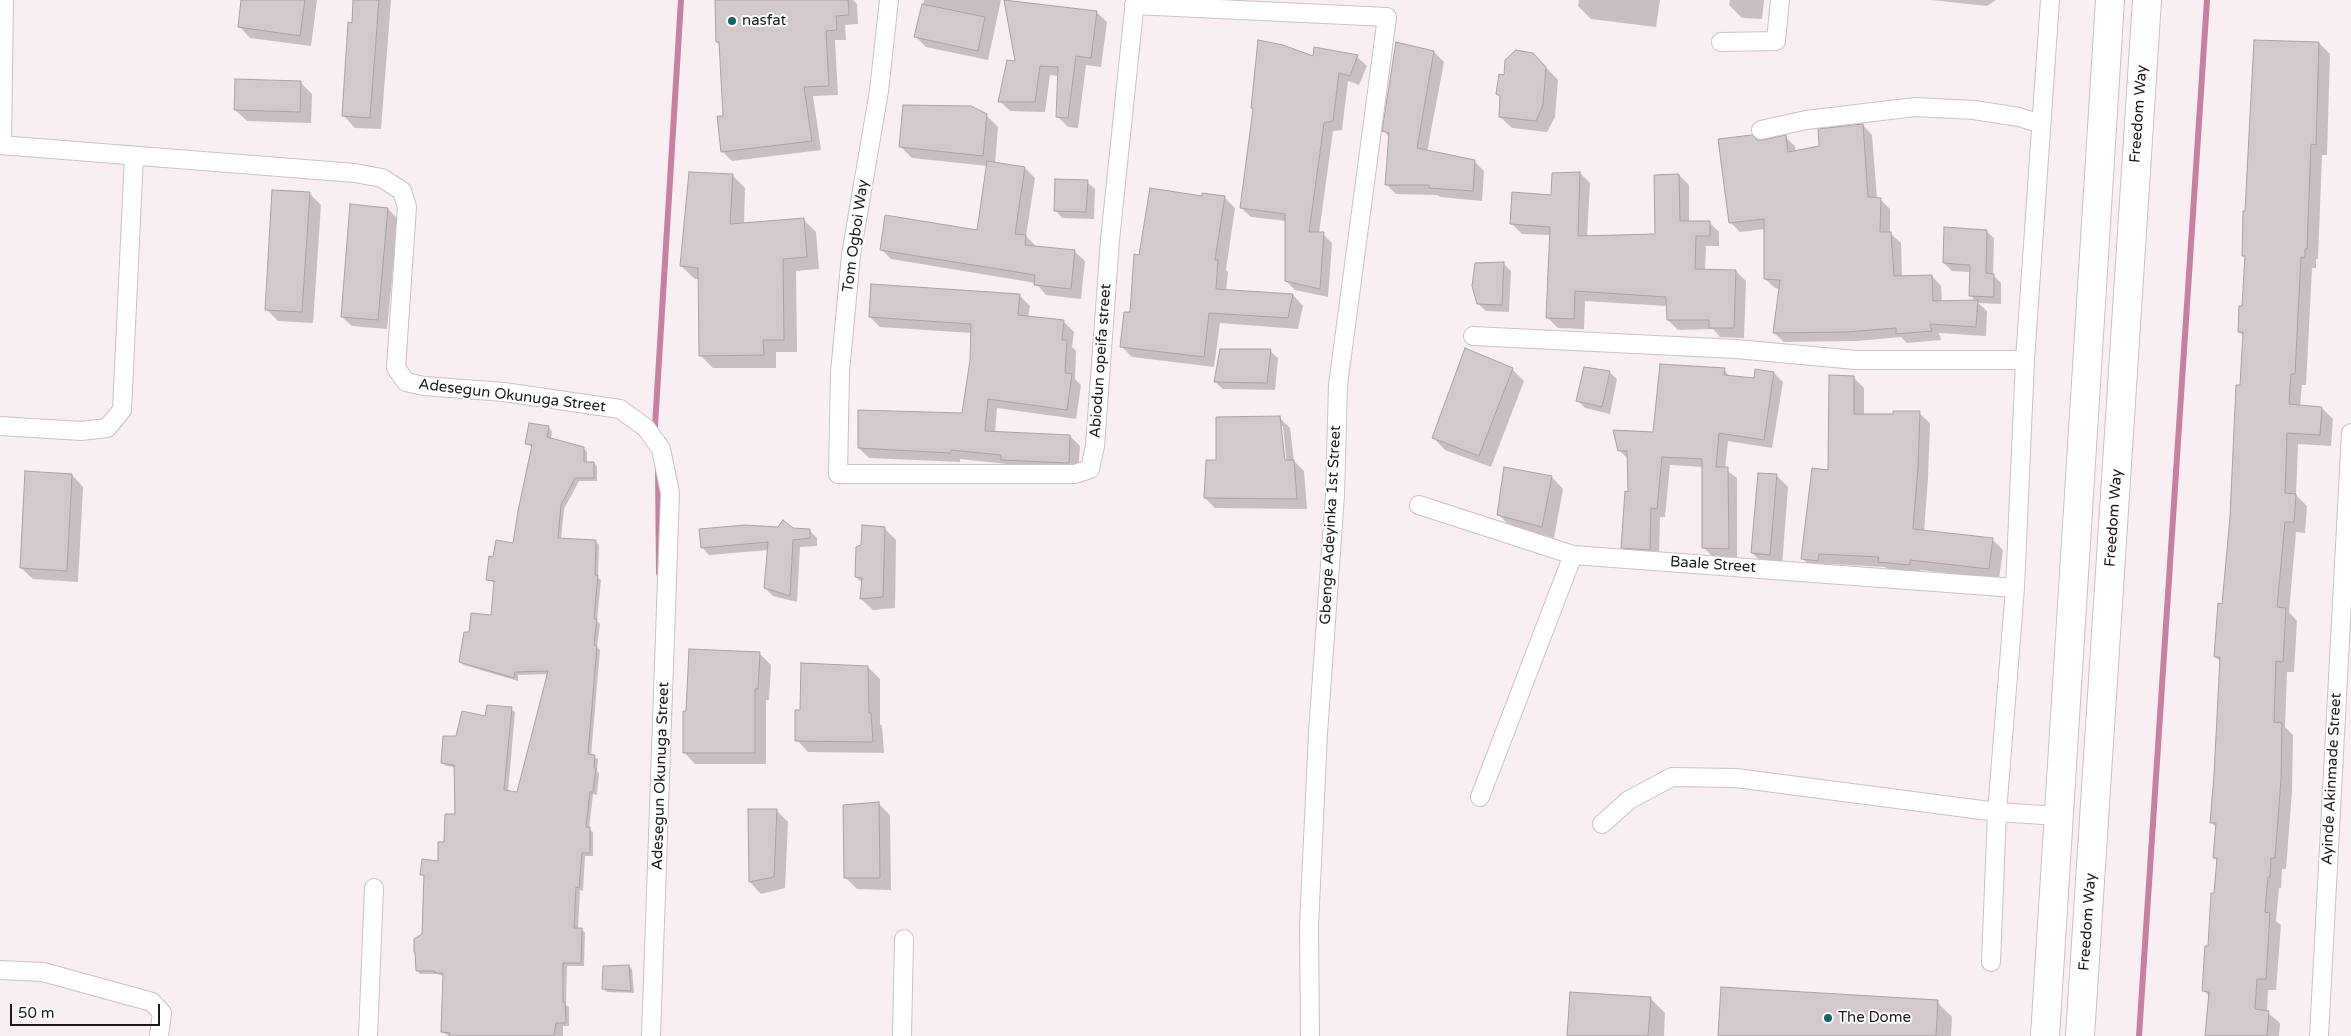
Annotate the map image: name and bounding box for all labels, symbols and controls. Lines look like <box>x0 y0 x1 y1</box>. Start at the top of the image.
place label: nasfat <box>742 12 786 30</box>
marker: nasfat <box>726 15 738 27</box>
street label: Freedom Way <box>2127 64 2151 164</box>
street label: Tom Ogboi Way <box>839 179 873 293</box>
street label: Abiodun opeifa street <box>1087 283 1115 439</box>
street label: Adesegun Okunuga Street <box>417 376 607 416</box>
street label: Gbenge Adeyinka 1st Street <box>1317 425 1345 625</box>
street label: Freedom Way <box>2102 468 2126 568</box>
street label: Baale Street <box>1669 553 1757 577</box>
street label: Adesegun Okunuga Street <box>649 681 673 871</box>
street label: Ayinde Akinmade Street <box>2318 692 2346 866</box>
street label: Freedom Way <box>2076 872 2100 972</box>
scale bar <box>12 994 162 1026</box>
text: 50 m <box>18 1004 55 1022</box>
place label: The Dome <box>1838 1009 1911 1027</box>
marker: The Dome <box>1822 1012 1834 1024</box>

